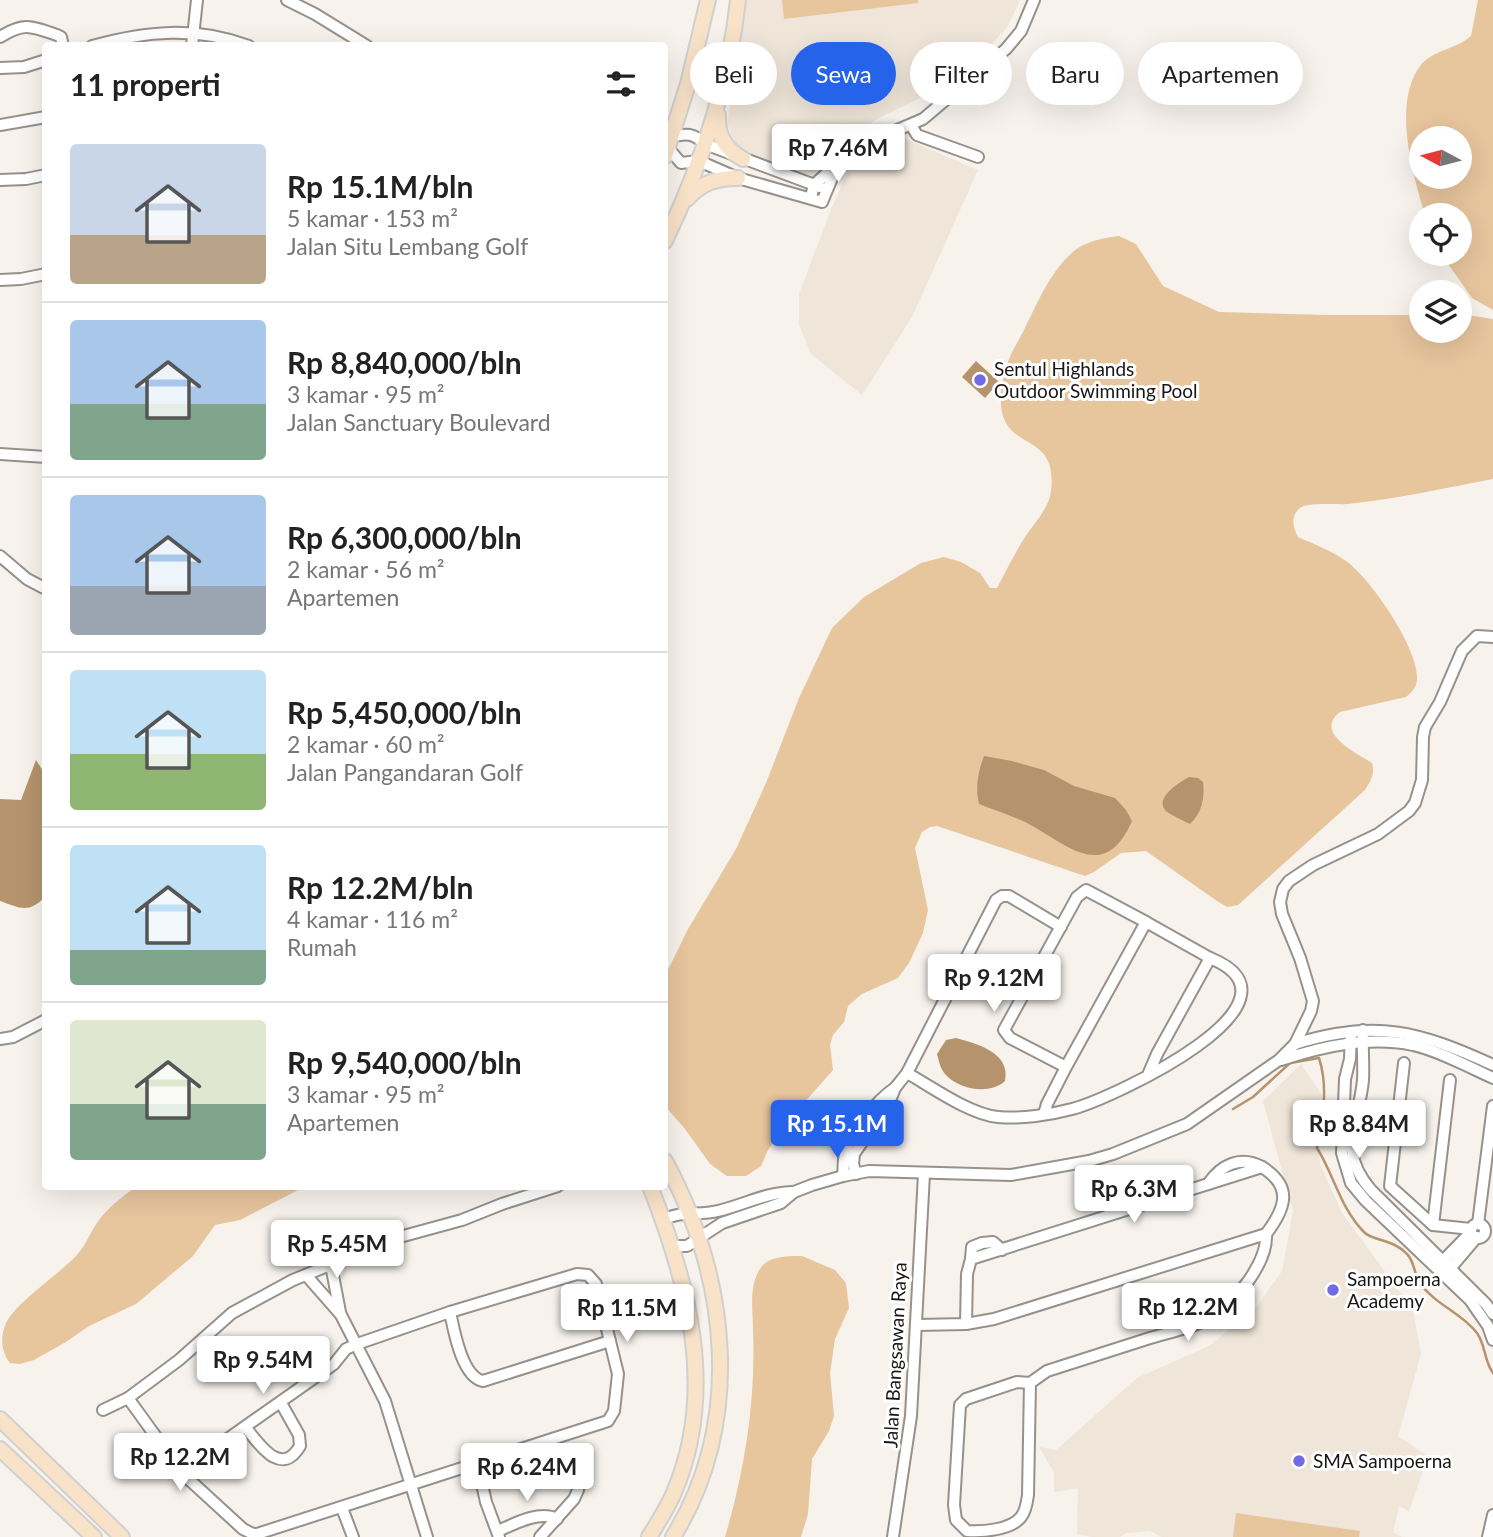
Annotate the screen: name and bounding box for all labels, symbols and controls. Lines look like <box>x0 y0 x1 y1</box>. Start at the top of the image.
chip: Beli <box>690 42 777 105</box>
chip: Sewa <box>791 42 896 105</box>
chip: Filter <box>910 42 1012 105</box>
chip: Baru <box>1026 42 1124 105</box>
chip: Apartemen <box>1138 42 1303 105</box>
icon: filters <box>602 65 640 103</box>
text: 11 properti <box>70 66 221 102</box>
pin: Rp 7.46M <box>766 124 910 184</box>
north arrow <box>1409 126 1472 189</box>
map controls <box>1409 126 1472 343</box>
text: Rp 7.46M <box>788 133 888 161</box>
text: Rp 15.1M/bln <box>287 168 473 204</box>
icon: home <box>126 172 210 256</box>
button: locate <box>1409 203 1472 266</box>
text: 5 kamar · 153 m² <box>287 204 458 232</box>
text: Jalan Situ Lembang Golf <box>287 232 528 260</box>
button: layers <box>1409 280 1472 343</box>
text: Rp 8,840,000/bln <box>287 344 522 380</box>
icon: home <box>126 348 210 432</box>
place label: Sentul Highlands Outdoor Swimming Pool <box>994 357 1198 402</box>
marker: Sentul Highlands Outdoor Swimming Pool <box>972 372 988 388</box>
text: 3 kamar · 95 m² <box>287 380 445 408</box>
text: Jalan Sanctuary Boulevard <box>287 408 551 436</box>
text: Rp 6,300,000/bln <box>287 519 522 555</box>
icon: home <box>126 523 210 607</box>
text: 2 kamar · 56 m² <box>287 555 445 583</box>
text: Apartemen <box>287 583 399 611</box>
text: Rp 5,450,000/bln <box>287 694 522 730</box>
icon: home <box>126 698 210 782</box>
text: 2 kamar · 60 m² <box>287 730 445 758</box>
text: Jalan Pangandaran Golf <box>287 758 523 786</box>
text: Rp 12.2M/bln <box>287 869 473 905</box>
icon: home <box>126 873 210 957</box>
text: 4 kamar · 116 m² <box>287 905 458 933</box>
text: Rumah <box>287 933 357 961</box>
pin: Rp 9.12M <box>922 954 1066 1014</box>
text: Rp 9.12M <box>944 963 1044 991</box>
text: Rp 9,540,000/bln <box>287 1044 522 1080</box>
icon: home <box>126 1048 210 1132</box>
text: 3 kamar · 95 m² <box>287 1080 445 1108</box>
pin: Rp 15.1M <box>765 1100 909 1160</box>
pin: Rp 8.84M <box>1287 1100 1431 1160</box>
text: Apartemen <box>287 1108 399 1136</box>
text: Rp 15.1M <box>787 1109 887 1137</box>
text: Rp 8.84M <box>1309 1109 1409 1137</box>
pin: Rp 6.3M <box>1069 1166 1199 1225</box>
text: Rp 6.3M <box>1090 1174 1178 1202</box>
pin: Rp 5.45M <box>265 1220 409 1280</box>
text: Rp 5.45M <box>287 1229 387 1257</box>
street label: Jalan Bangsawan Raya <box>878 1262 911 1448</box>
place label: Sampoerna Academy <box>1347 1267 1441 1312</box>
marker: Sampoerna Academy <box>1325 1282 1341 1298</box>
pin: Rp 11.5M <box>555 1284 699 1344</box>
pin: Rp 12.2M <box>1116 1284 1260 1343</box>
text: Rp 12.2M <box>1138 1292 1238 1320</box>
text: Rp 11.5M <box>577 1293 677 1321</box>
pin: Rp 9.54M <box>191 1336 335 1396</box>
text: Rp 9.54M <box>213 1345 313 1373</box>
pin: Rp 12.2M <box>108 1434 252 1493</box>
text: Rp 12.2M <box>130 1442 230 1470</box>
pin: Rp 6.24M <box>455 1444 599 1503</box>
place label: SMA Sampoerna <box>1313 1449 1452 1472</box>
text: Rp 6.24M <box>477 1452 577 1480</box>
marker: SMA Sampoerna <box>1291 1453 1307 1469</box>

